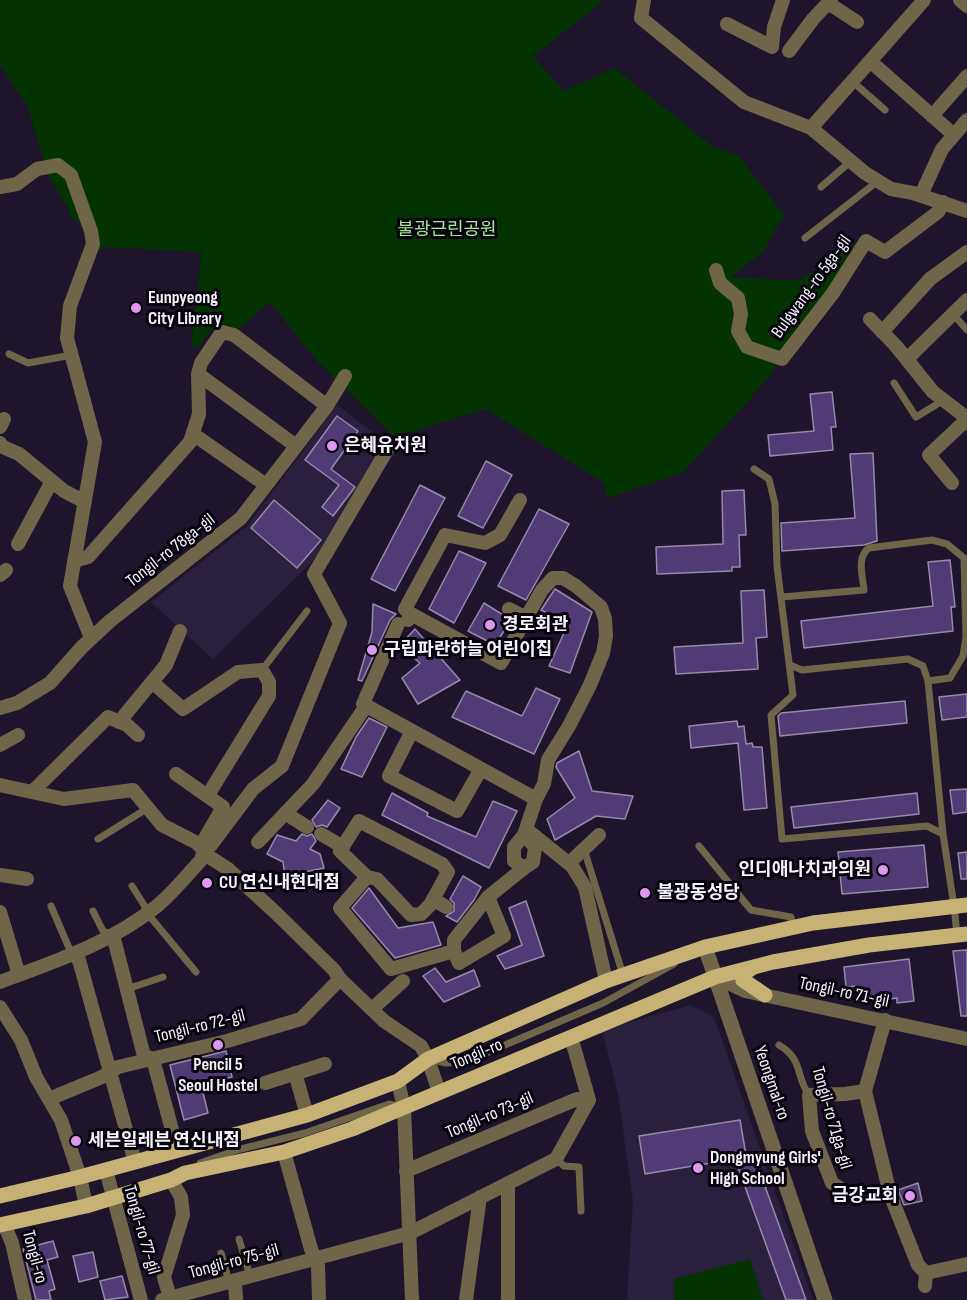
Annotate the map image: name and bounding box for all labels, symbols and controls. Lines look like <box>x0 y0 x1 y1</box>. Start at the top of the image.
park label: 불광근린공원 <box>397 219 497 241</box>
street label: Bulgwang-ro 5ga-gil <box>767 231 857 343</box>
place label: Eunpyeong City Library <box>148 287 222 330</box>
marker: Eunpyeong City Library <box>129 301 143 315</box>
place label: 은혜유치원 <box>344 435 427 457</box>
marker: 은혜유치원 <box>325 439 339 453</box>
street label: Tongil-ro 78ga-gil <box>122 510 220 592</box>
place label: 경로회관 <box>502 614 568 636</box>
marker: 경로회관 <box>483 618 497 632</box>
place label: 구립파란하늘 어린이집 <box>384 639 552 661</box>
marker: 구립파란하늘 어린이집 <box>365 643 379 657</box>
place label: 인디애나치과의원 <box>739 859 871 881</box>
marker: 인디애나치과의원 <box>876 863 890 877</box>
place label: CU 연신내현대점 <box>219 872 340 894</box>
marker: CU 연신내현대점 <box>200 876 214 890</box>
place label: 불광동성당 <box>657 882 740 904</box>
marker: 불광동성당 <box>638 886 652 900</box>
street label: Tongil-ro 71-gil <box>797 973 891 1013</box>
street label: Tongil-ro 72-gil <box>153 1005 247 1049</box>
street label: Tongil-ro <box>448 1034 506 1076</box>
marker: Pencil 5 Seoul Hostel <box>211 1038 225 1052</box>
street label: Yeongmal-ro <box>748 1043 794 1123</box>
place label: Pencil 5 Seoul Hostel <box>178 1054 258 1096</box>
street label: Tongil-ro 71ga-gil <box>806 1064 856 1172</box>
street label: Tongil-ro 73-gil <box>443 1088 537 1144</box>
place label: 세븐일레븐 연신내점 <box>88 1130 240 1152</box>
marker: 세븐일레븐 연신내점 <box>69 1134 83 1148</box>
place label: Dongmyung Girls' High School <box>710 1147 821 1190</box>
marker: Dongmyung Girls' High School <box>691 1161 705 1175</box>
street label: Tongil-ro 77-gil <box>118 1183 164 1277</box>
place label: 금강교회 <box>832 1185 898 1207</box>
marker: 금강교회 <box>903 1189 917 1203</box>
street label: Tongil-ro <box>17 1228 51 1286</box>
street label: Tongil-ro 75-gil <box>187 1240 281 1284</box>

